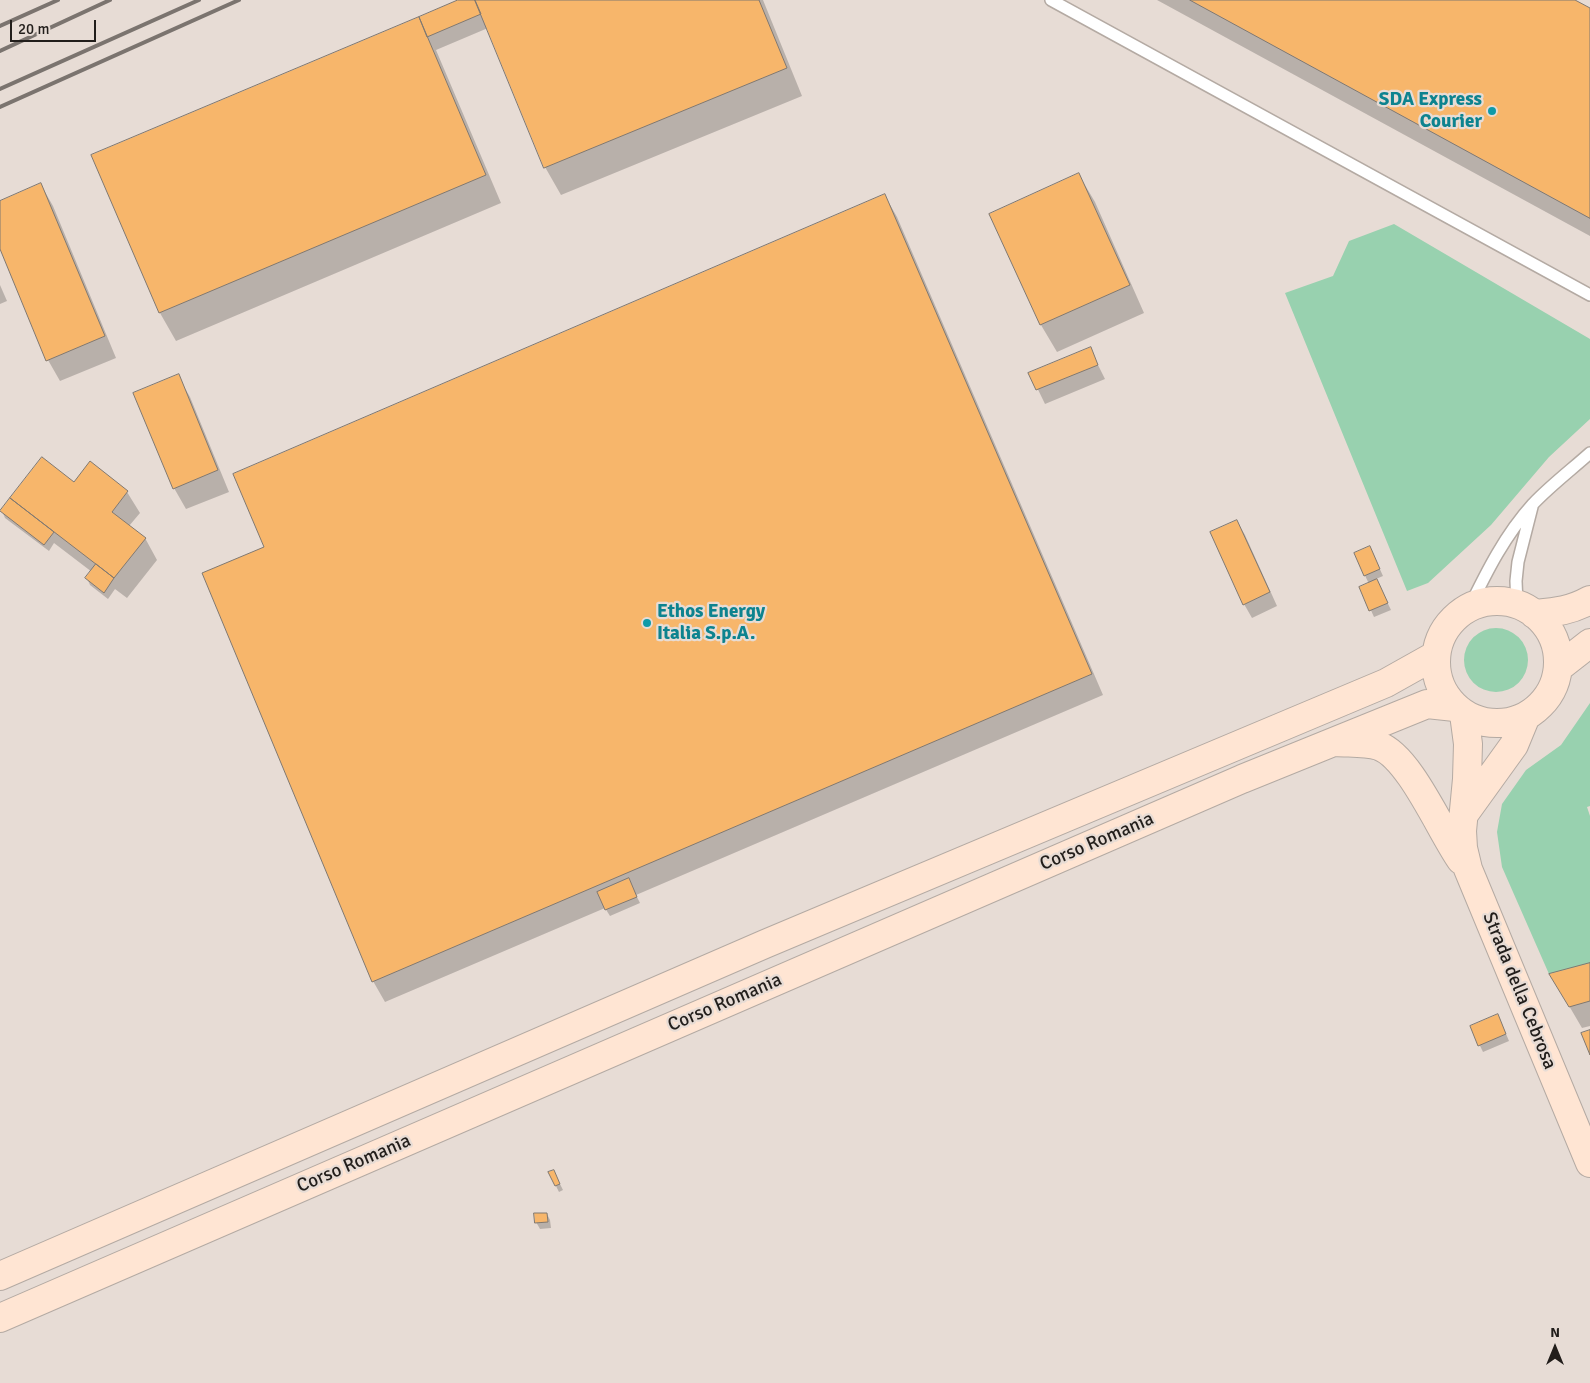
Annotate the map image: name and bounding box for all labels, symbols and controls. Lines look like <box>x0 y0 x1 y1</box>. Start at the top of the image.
scale bar <box>12 10 99 42</box>
text: 20 m <box>18 20 49 38</box>
place label: SDA Express Courier <box>1379 89 1482 133</box>
marker: SDA Express Courier <box>1486 105 1498 117</box>
place label: Ethos Energy Italia S.p.A. <box>657 601 765 645</box>
marker: Ethos Energy Italia S.p.A. <box>641 617 653 629</box>
street label: Corso Romania <box>1037 808 1157 876</box>
street label: Strada della Cebrosa <box>1477 909 1561 1073</box>
street label: Corso Romania <box>665 969 785 1037</box>
street label: Corso Romania <box>294 1130 414 1198</box>
north arrow <box>1530 1323 1580 1373</box>
text: N <box>1550 1324 1560 1341</box>

